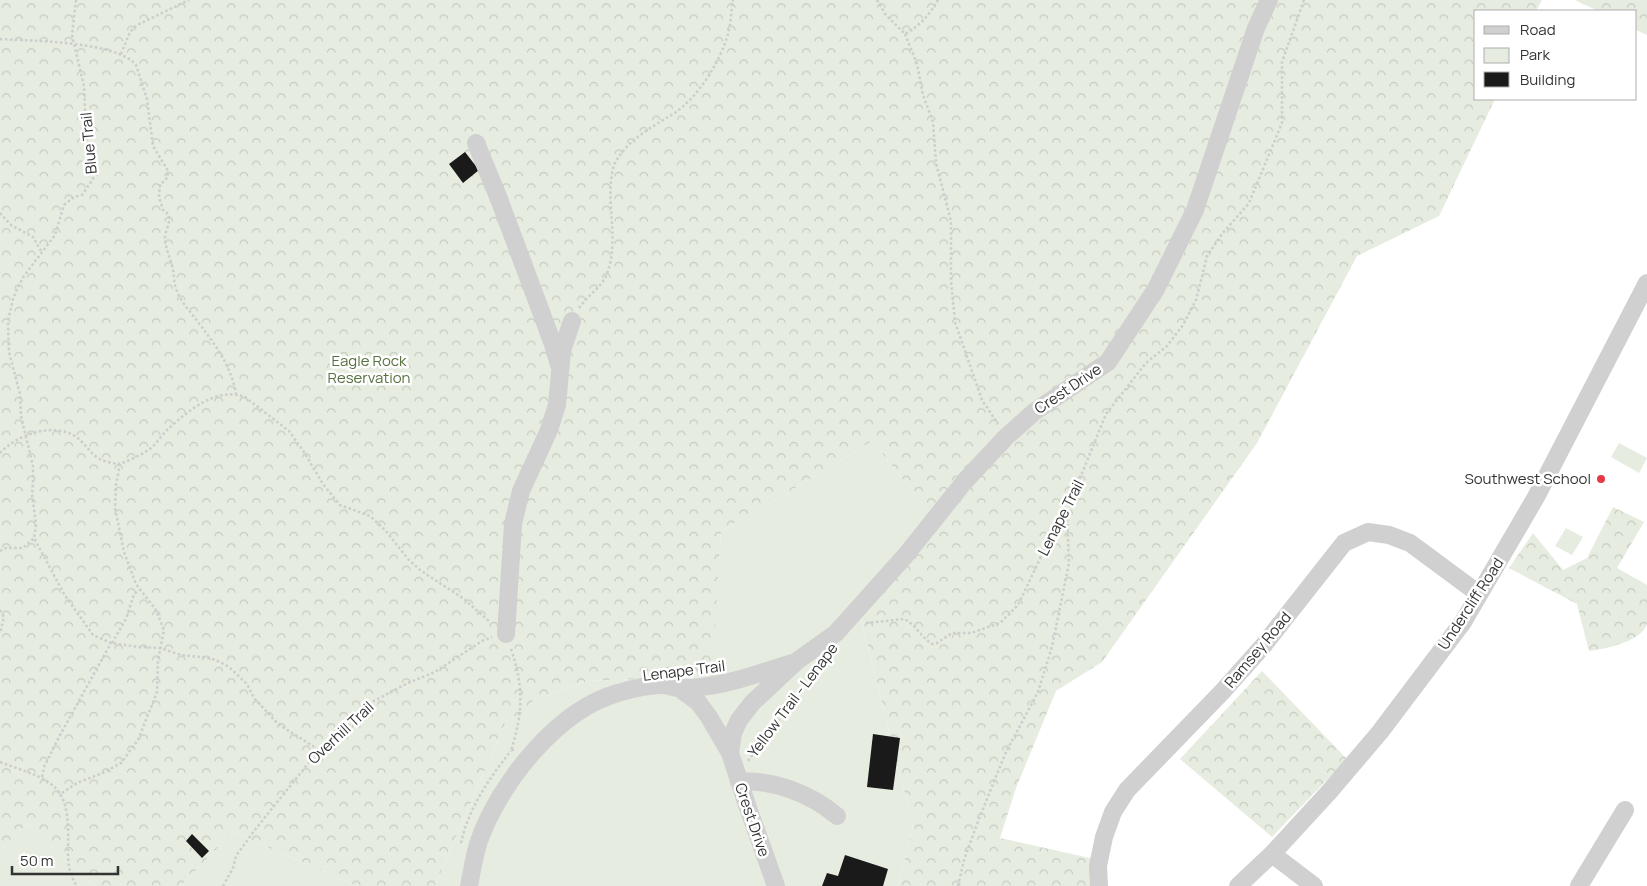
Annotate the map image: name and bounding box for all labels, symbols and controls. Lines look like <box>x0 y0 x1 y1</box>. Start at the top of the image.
legend <box>1474 10 1637 100</box>
text: Road <box>1520 19 1556 40</box>
text: Park <box>1520 44 1550 65</box>
text: Building <box>1520 69 1575 90</box>
street label: Blue Trail <box>75 111 102 175</box>
park label: Eagle Rock Reservation <box>327 350 411 388</box>
street label: Crest Drive <box>1030 358 1106 419</box>
place label: Southwest School <box>1464 468 1591 489</box>
marker: Southwest School <box>1595 473 1607 485</box>
street label: Lenape Trail <box>1032 476 1089 559</box>
street label: Undercliff Road <box>1433 554 1508 654</box>
street label: Ramsey Road <box>1220 607 1296 692</box>
street label: Yellow Trail - Lenape <box>743 638 843 761</box>
street label: Lenape Trail <box>642 655 726 686</box>
street label: Overhill Trail <box>303 697 378 769</box>
street label: Crest Drive <box>730 780 775 860</box>
scale bar <box>12 844 119 876</box>
text: 50 m <box>20 850 54 871</box>

